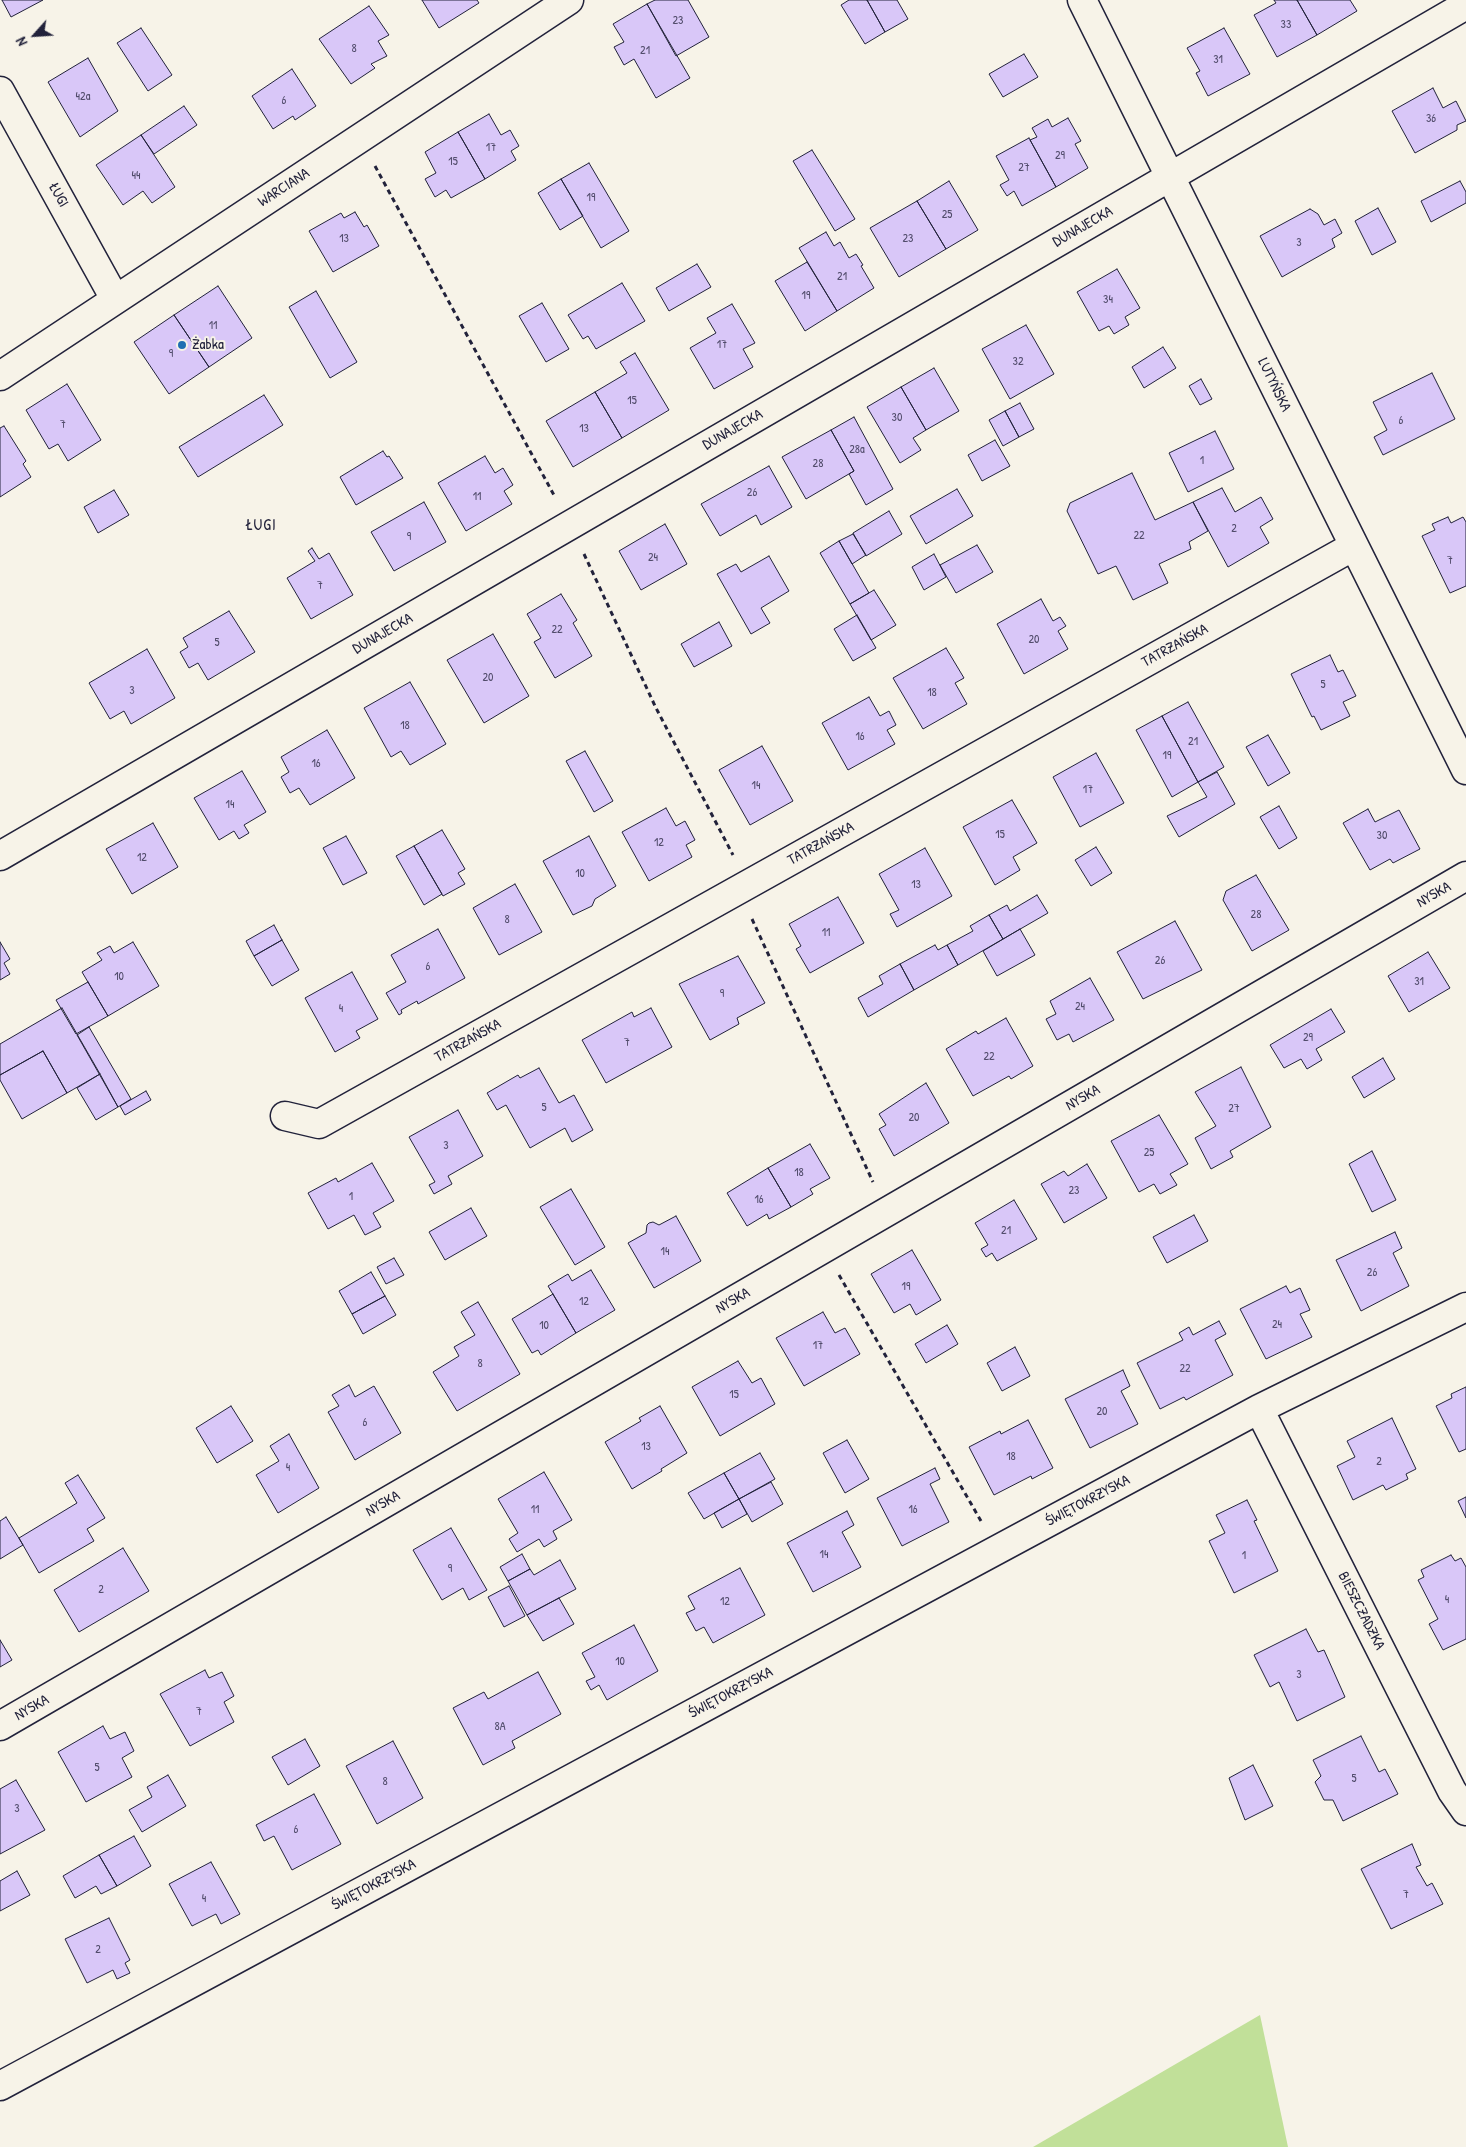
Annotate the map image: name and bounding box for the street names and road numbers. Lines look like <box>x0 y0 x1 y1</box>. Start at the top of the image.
street label: WARCIANA <box>255 165 313 211</box>
street label: ŁUGI <box>44 179 72 211</box>
street label: DUNAJECKA <box>1050 203 1116 251</box>
street label: LUTYŃSKA <box>1253 355 1295 415</box>
street label: DUNAJECKA <box>700 406 766 454</box>
street label: DUNAJECKA <box>350 610 416 658</box>
street label: TATRZAŃSKA <box>1139 620 1211 672</box>
street label: TATRZAŃSKA <box>785 818 857 870</box>
street label: NYSKA <box>1414 878 1454 912</box>
street label: TATRZAŃSKA <box>432 1015 504 1067</box>
street label: NYSKA <box>1063 1081 1103 1115</box>
street label: NYSKA <box>713 1284 753 1318</box>
street label: ŚWIĘTOKRZYSKA <box>1043 1471 1133 1531</box>
street label: NYSKA <box>363 1487 403 1521</box>
street label: BIESZCZADZKA <box>1334 1569 1388 1653</box>
street label: ŚWIĘTOKRZYSKA <box>686 1663 776 1723</box>
street label: NYSKA <box>12 1691 52 1725</box>
street label: ŚWIĘTOKRZYSKA <box>329 1855 419 1915</box>

